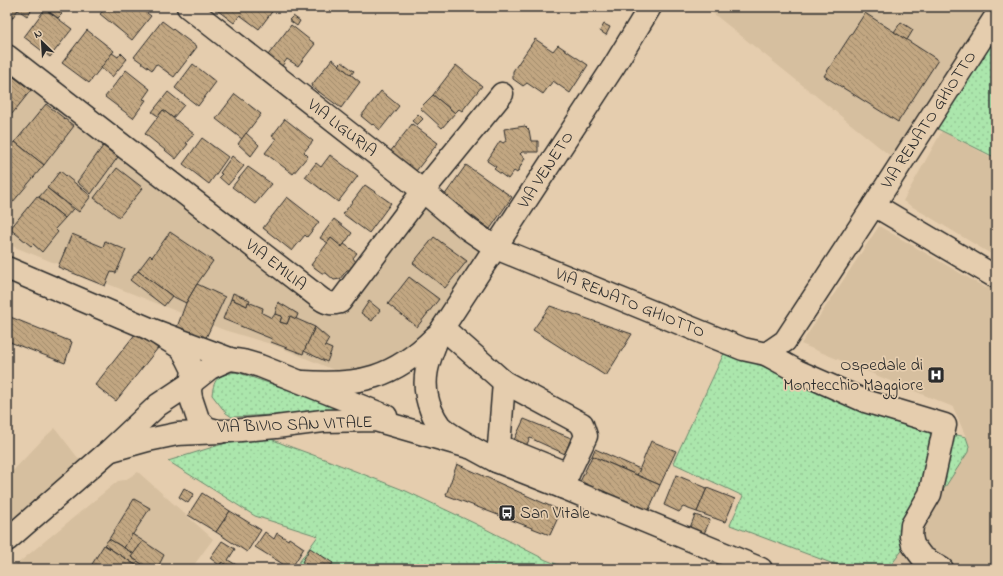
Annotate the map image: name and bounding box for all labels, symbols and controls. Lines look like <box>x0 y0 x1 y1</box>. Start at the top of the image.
north arrow <box>22 22 62 62</box>
text: N <box>31 25 45 43</box>
street label: VIA RENATO GHIOTTO <box>874 46 983 195</box>
street label: VIA LIGURIA <box>301 92 382 163</box>
street label: VIA VENETO <box>511 126 580 214</box>
street label: VIA EMILIA <box>239 232 312 297</box>
street label: VIA RENATO GHIOTTO <box>550 261 709 345</box>
place label: Ospedale di Montecchio Maggiore <box>783 353 923 400</box>
hospital icon: Ospedale di Montecchio Maggiore <box>926 365 946 385</box>
street label: VIA BIVIO SAN VITALE <box>216 410 373 440</box>
place label: San Vitale <box>520 501 590 526</box>
bus stop icon: San Vitale <box>497 503 517 523</box>

